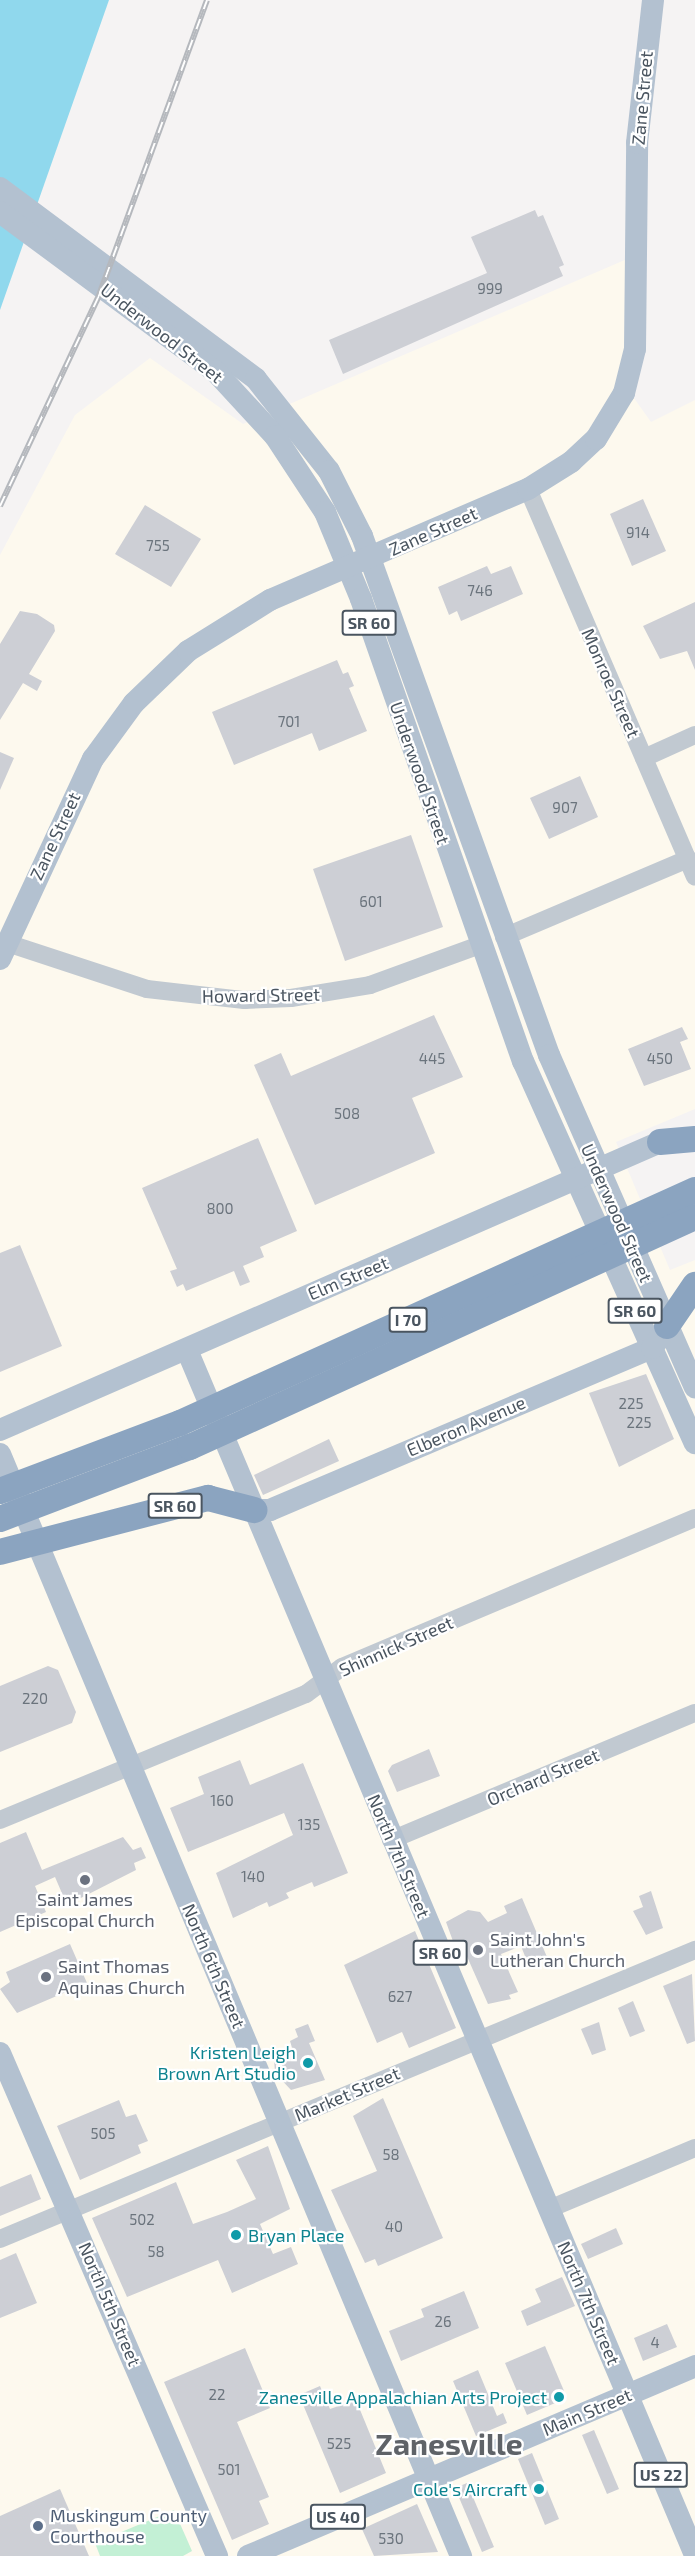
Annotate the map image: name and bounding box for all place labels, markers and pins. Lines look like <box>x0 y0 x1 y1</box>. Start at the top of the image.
marker: Saint James Episcopal Church <box>78 1873 92 1887</box>
place label: Saint James Episcopal Church <box>15 1889 155 1932</box>
place label: Saint John's Lutheran Church <box>490 1929 625 1972</box>
marker: Saint John's Lutheran Church <box>471 1943 485 1957</box>
place label: Saint Thomas Aquinas Church <box>58 1956 185 1998</box>
marker: Saint Thomas Aquinas Church <box>39 1970 53 1984</box>
place label: Kristen Leigh Brown Art Studio <box>157 2042 296 2084</box>
marker: Kristen Leigh Brown Art Studio <box>301 2056 315 2070</box>
place label: Bryan Place <box>248 2224 344 2246</box>
marker: Bryan Place <box>229 2228 243 2242</box>
place label: Zanesville Appalachian Arts Project <box>258 2386 547 2408</box>
marker: Zanesville Appalachian Arts Project <box>552 2390 566 2404</box>
place label: Cole's Aircraft <box>412 2478 527 2500</box>
marker: Cole's Aircraft <box>532 2482 546 2496</box>
place label: Muskingum County Courthouse <box>50 2505 207 2548</box>
marker: Muskingum County Courthouse <box>31 2519 45 2533</box>

